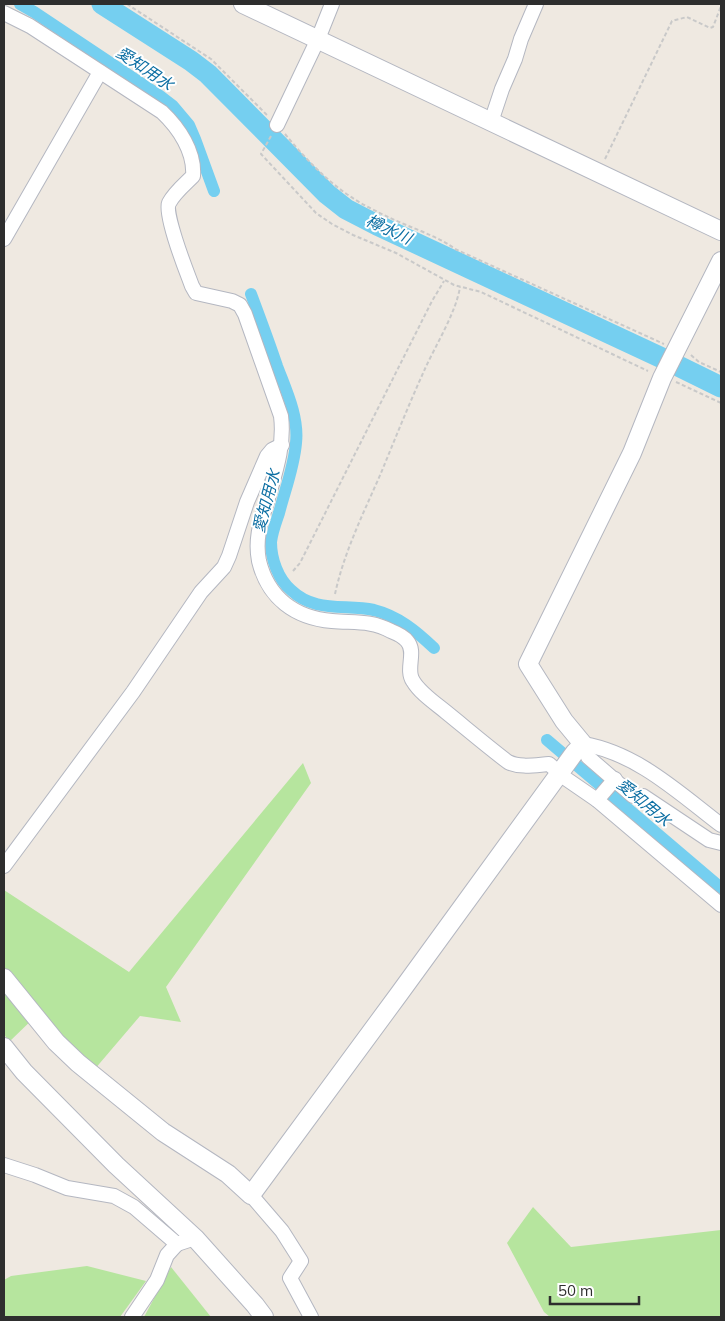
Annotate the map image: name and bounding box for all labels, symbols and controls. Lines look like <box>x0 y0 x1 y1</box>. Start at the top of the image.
water label: 愛知用水 <box>113 42 179 95</box>
water label: 樽水川 <box>363 210 417 249</box>
water label: 愛知用水 <box>248 466 284 535</box>
water label: 愛知用水 <box>613 774 676 832</box>
scale bar <box>550 1274 639 1306</box>
text: 50 m <box>558 1281 593 1300</box>

